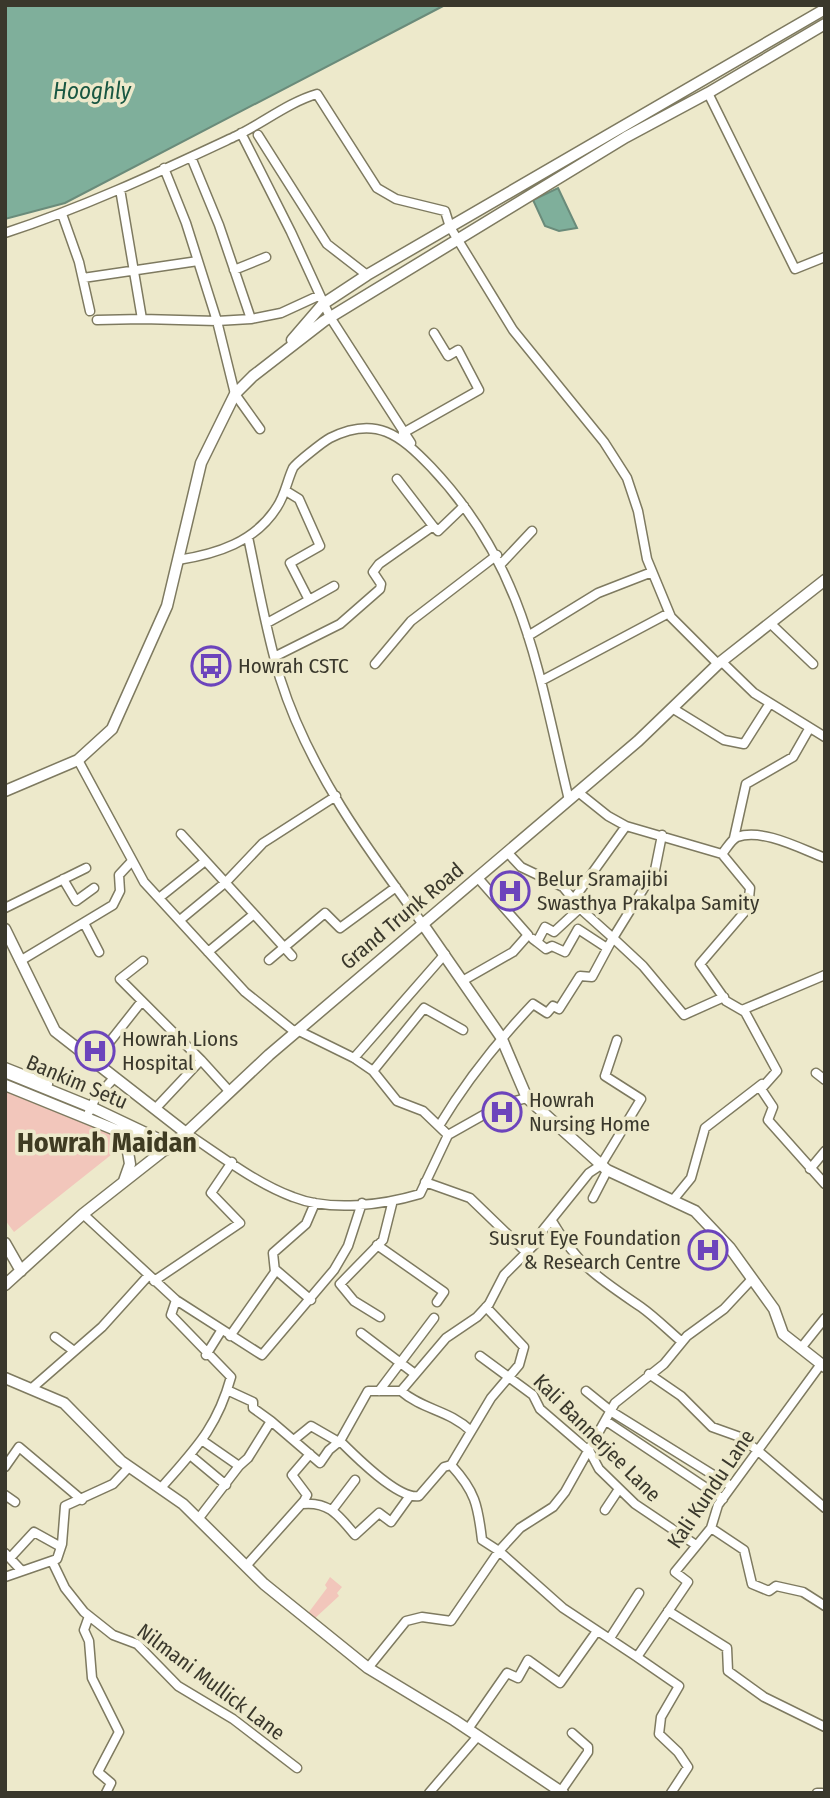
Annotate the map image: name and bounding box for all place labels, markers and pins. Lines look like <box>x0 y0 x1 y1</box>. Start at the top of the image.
bus stop icon: Howrah CSTC <box>190 645 232 687</box>
place label: Howrah CSTC <box>238 653 349 679</box>
place label: Belur Sramajibi Swasthya Prakalpa Samity <box>537 866 760 916</box>
hospital icon: Belur Sramajibi Swasthya Prakalpa Samity <box>489 870 531 912</box>
place label: Howrah Lions Hospital <box>122 1026 238 1076</box>
hospital icon: Howrah Lions Hospital <box>74 1030 116 1072</box>
place label: Howrah Nursing Home <box>529 1087 650 1137</box>
hospital icon: Howrah Nursing Home <box>481 1091 523 1133</box>
place label: Susrut Eye Foundation & Research Centre <box>489 1225 681 1275</box>
hospital icon: Susrut Eye Foundation & Research Centre <box>687 1229 729 1271</box>

